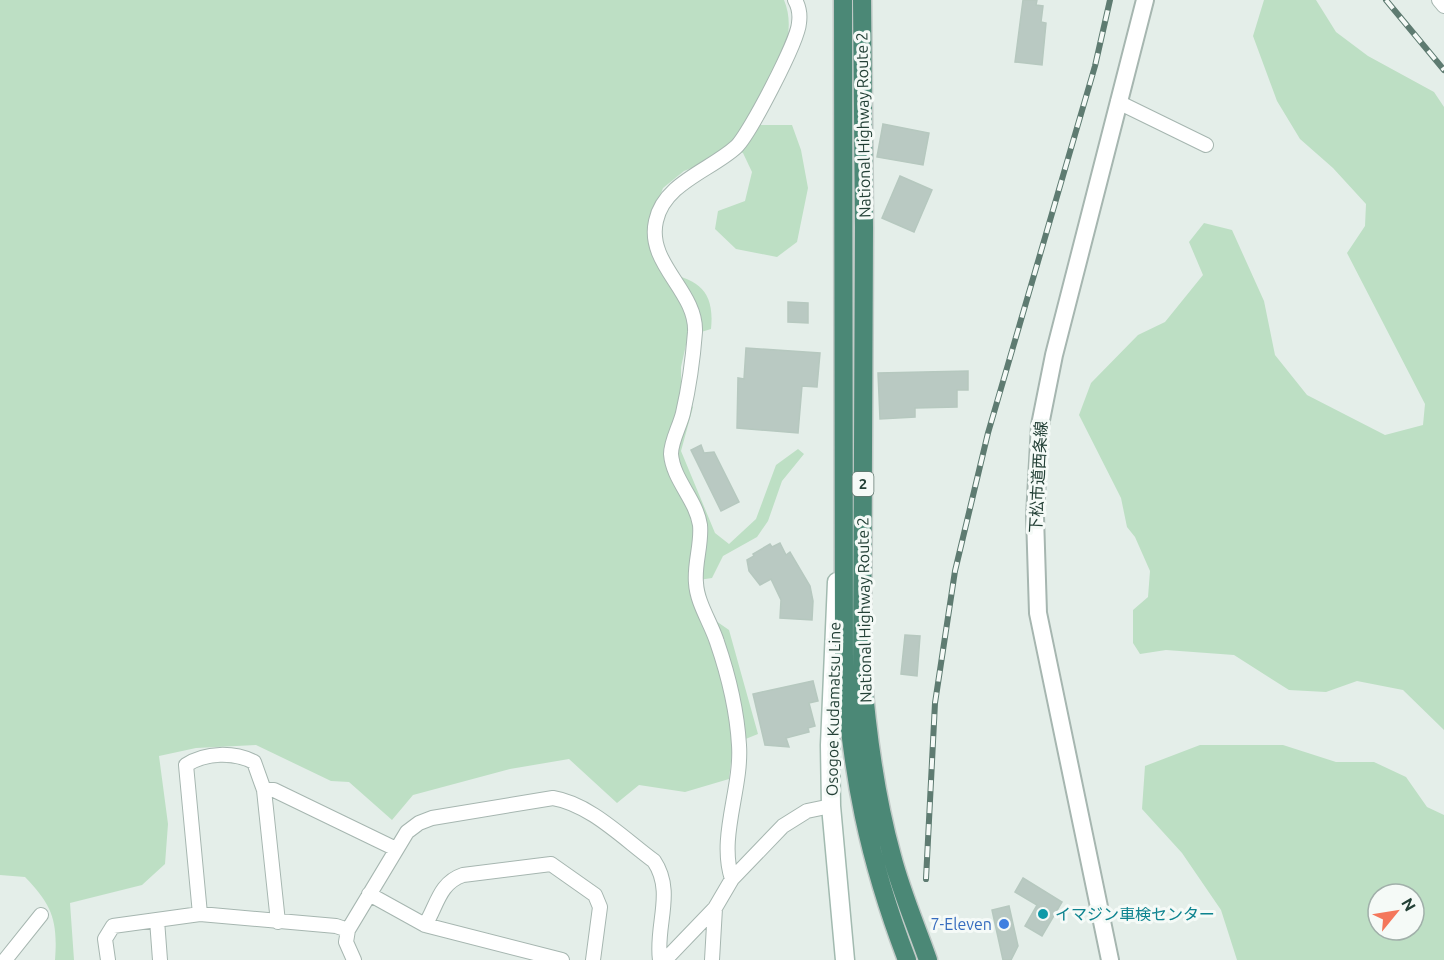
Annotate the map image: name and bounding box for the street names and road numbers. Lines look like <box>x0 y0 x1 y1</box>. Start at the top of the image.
street label: National Highway Route 2 <box>852 32 874 218</box>
street label: 下松市道西条線 <box>1026 421 1050 533</box>
road number: 2 <box>852 472 874 496</box>
street label: National Highway Route 2 <box>853 517 875 703</box>
street label: Osogoe Kudamatsu Line <box>822 622 844 796</box>

